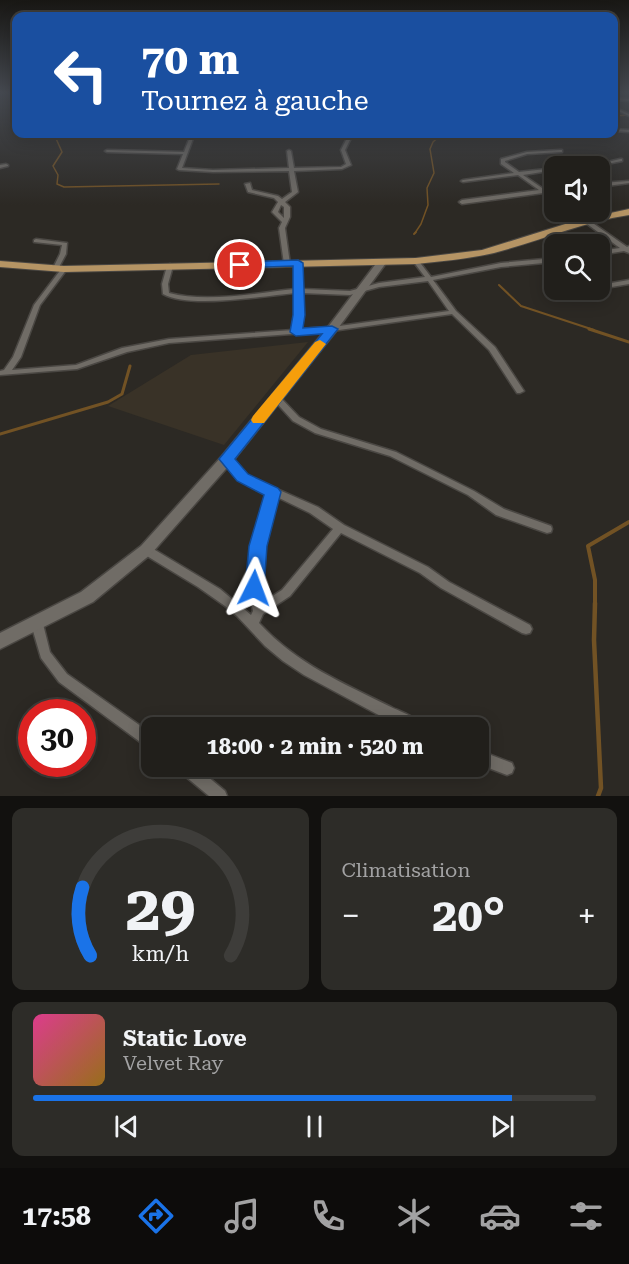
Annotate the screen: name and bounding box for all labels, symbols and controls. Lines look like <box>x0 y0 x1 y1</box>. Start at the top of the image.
text: 70 m <box>141 35 239 84</box>
icon: left <box>42 36 120 114</box>
text: Tournez à gauche <box>141 85 369 117</box>
map controls <box>544 156 610 300</box>
button: sound <box>544 156 610 222</box>
button: search <box>544 234 610 300</box>
pin <box>214 239 265 290</box>
icon: arrive <box>223 248 256 281</box>
position arrow <box>222 556 286 620</box>
speed limit sign: 30 <box>18 699 96 777</box>
text: 18:00 · 2 min · 520 m <box>206 734 424 759</box>
text: Climatisation <box>342 858 470 882</box>
text: 29 <box>125 872 195 945</box>
text: 20° <box>432 889 505 942</box>
text: − <box>342 896 360 935</box>
text: + <box>578 896 596 935</box>
text: km/h <box>132 941 189 966</box>
text: Static Love <box>123 1026 247 1051</box>
text: Velvet Ray <box>123 1051 223 1075</box>
icon: previous <box>110 1110 143 1143</box>
icon: pause <box>298 1110 331 1143</box>
icon: next <box>486 1110 519 1143</box>
icon: directions <box>135 1195 177 1237</box>
icon: music <box>221 1195 263 1237</box>
icon: phone <box>307 1195 349 1237</box>
icon: climate <box>393 1195 435 1237</box>
icon: car <box>479 1195 521 1237</box>
icon: filters <box>565 1195 607 1237</box>
text: 17:58 <box>22 1200 91 1232</box>

